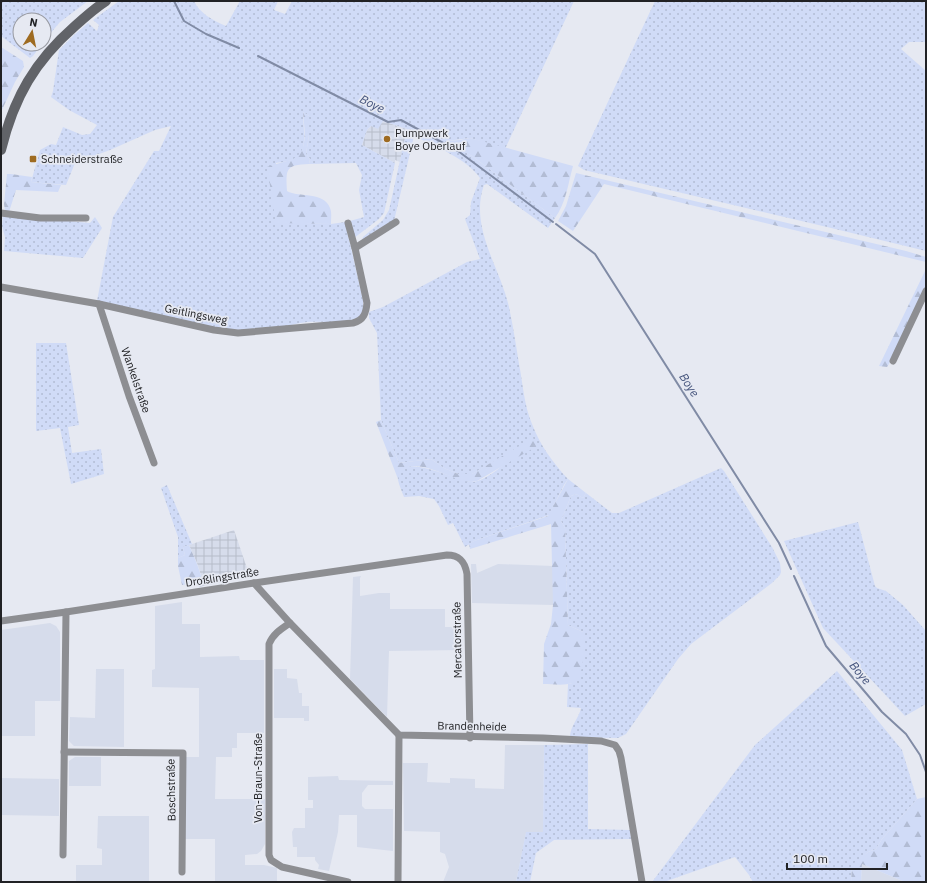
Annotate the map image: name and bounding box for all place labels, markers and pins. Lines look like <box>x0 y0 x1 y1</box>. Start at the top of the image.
place label: Pumpwerk Boye Oberlauf <box>395 126 466 153</box>
marker: Pumpwerk Boye Oberlauf <box>382 134 392 144</box>
place label: Schneiderstraße <box>41 152 123 166</box>
marker: Schneiderstraße <box>28 154 38 164</box>

